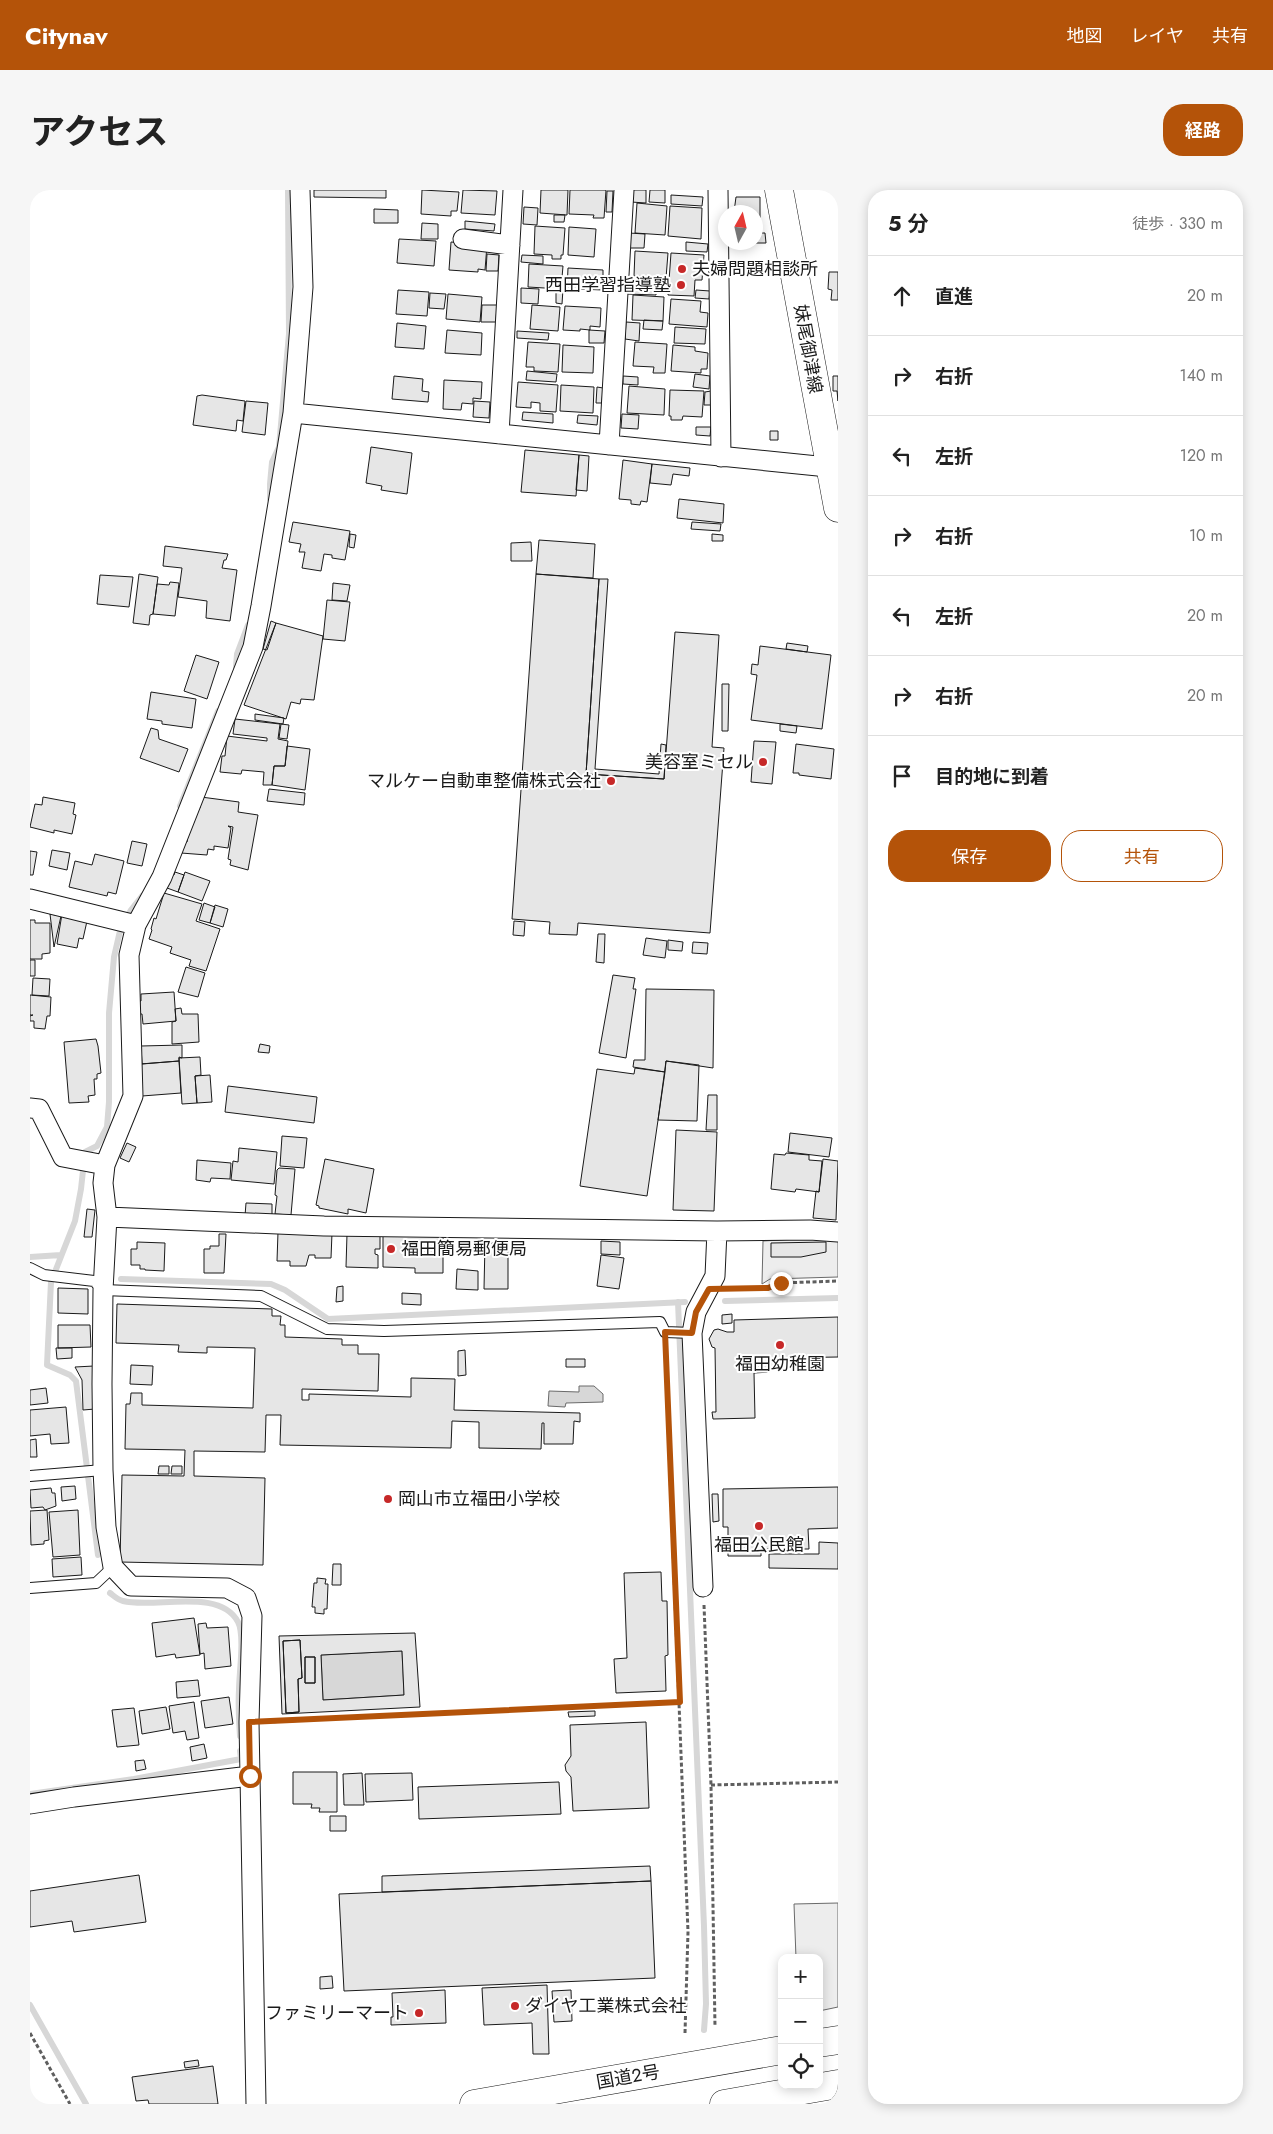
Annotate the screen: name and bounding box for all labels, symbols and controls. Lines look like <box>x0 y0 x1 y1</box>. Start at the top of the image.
text: Citynav <box>25 18 108 53</box>
text: 地図 <box>1067 23 1103 49</box>
text: レイヤ <box>1131 23 1184 49</box>
text: 共有 <box>1212 23 1248 49</box>
button: 経路 <box>1163 104 1243 156</box>
text: アクセス <box>30 107 168 157</box>
north arrow <box>718 205 763 250</box>
text: 5 分 <box>888 209 929 239</box>
text: 徒歩 · 330 m <box>1132 212 1223 235</box>
place label: 夫婦問題相談所 <box>692 256 818 282</box>
marker: 夫婦問題相談所 <box>676 263 688 275</box>
place label: 西田学習指導塾 <box>545 272 671 298</box>
marker: 西田学習指導塾 <box>675 279 687 291</box>
icon: ahead <box>888 282 916 310</box>
text: 直進 <box>935 283 973 310</box>
text: 20 m <box>1187 284 1223 307</box>
street label: 妹尾御津線 <box>787 302 829 396</box>
icon: right <box>888 362 916 390</box>
text: 右折 <box>935 363 973 390</box>
text: 140 m <box>1180 364 1223 387</box>
icon: left <box>888 442 916 470</box>
text: 左折 <box>935 443 973 470</box>
text: 120 m <box>1180 444 1223 467</box>
icon: right <box>888 522 916 550</box>
text: 右折 <box>935 523 973 550</box>
text: 10 m <box>1189 524 1223 547</box>
icon: left <box>888 602 916 630</box>
text: 左折 <box>935 603 973 630</box>
text: 20 m <box>1187 604 1223 627</box>
icon: right <box>888 682 916 710</box>
text: 右折 <box>935 683 973 710</box>
text: 20 m <box>1187 684 1223 707</box>
place label: 美容室ミセル <box>645 749 753 775</box>
marker: 美容室ミセル <box>757 756 769 768</box>
icon: arrive <box>888 762 916 790</box>
text: 目的地に到着 <box>935 763 1049 790</box>
place label: マルケー自動車整備株式会社 <box>367 768 601 794</box>
marker: マルケー自動車整備株式会社 <box>605 775 617 787</box>
button: 保存 <box>888 830 1051 882</box>
button: 共有 <box>1061 830 1223 882</box>
place label: 福田簡易郵便局 <box>401 1236 527 1262</box>
marker: 福田簡易郵便局 <box>385 1243 397 1255</box>
route end <box>770 1272 793 1295</box>
marker: 福田幼稚園 <box>774 1339 786 1351</box>
place label: 福田幼稚園 <box>735 1351 825 1377</box>
place label: 岡山市立福田小学校 <box>398 1486 560 1512</box>
marker: 岡山市立福田小学校 <box>382 1493 394 1505</box>
marker: 福田公民館 <box>753 1520 765 1532</box>
place label: 福田公民館 <box>714 1532 804 1558</box>
route start <box>239 1765 262 1788</box>
map controls <box>778 1954 823 2089</box>
button: + <box>778 1954 823 1999</box>
place label: ダイヤ工業株式会社 <box>525 1993 686 2019</box>
button: − <box>778 1999 823 2044</box>
place label: ファミリーマート <box>265 2000 409 2026</box>
marker: ダイヤ工業株式会社 <box>509 2000 521 2012</box>
marker: ファミリーマート <box>413 2007 425 2019</box>
button: locate <box>778 2044 823 2089</box>
street label: 国道2号 <box>594 2059 662 2095</box>

